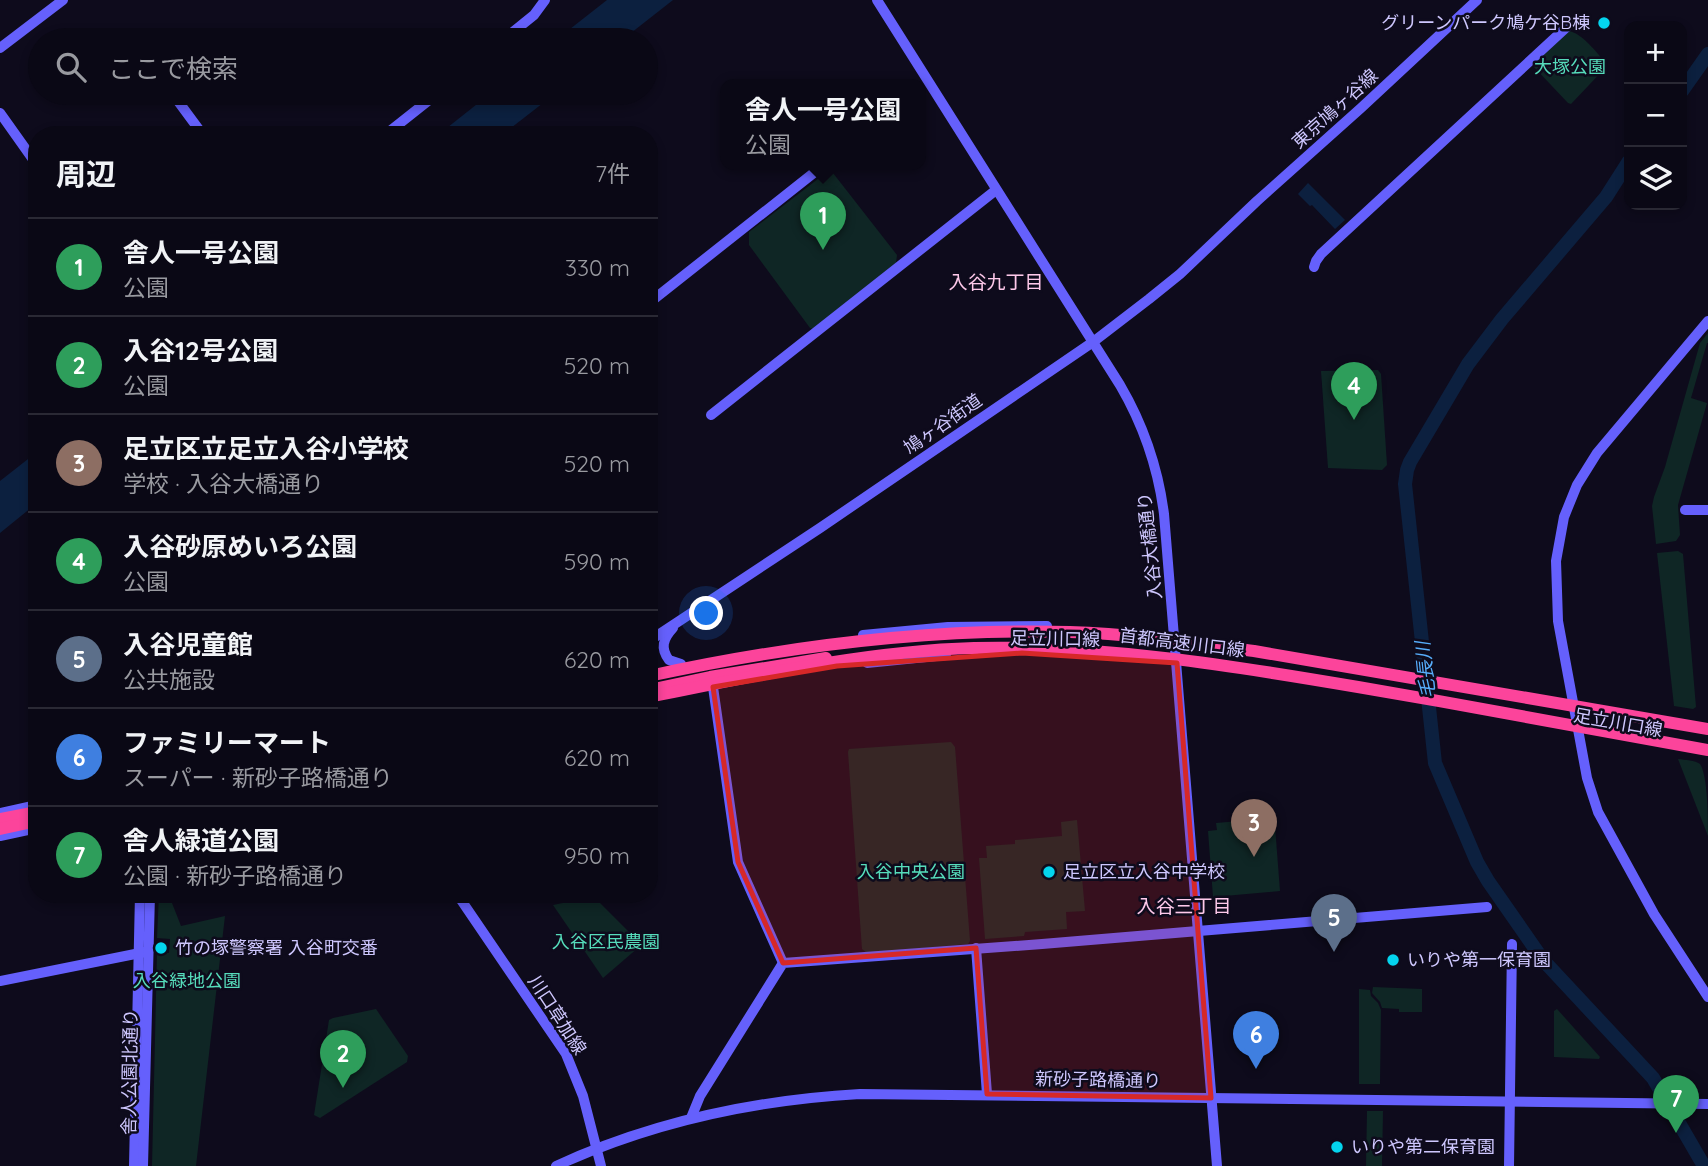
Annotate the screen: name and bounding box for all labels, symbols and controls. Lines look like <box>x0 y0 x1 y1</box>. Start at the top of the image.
place label: グリーンパーク鳩ケ谷B棟 <box>1381 11 1590 34</box>
marker: グリーンパーク鳩ケ谷B棟 <box>1596 15 1612 31</box>
map controls <box>1624 21 1687 210</box>
button: + <box>1624 21 1687 84</box>
search box <box>28 28 658 105</box>
icon: search <box>52 48 90 86</box>
text: ここで検索 <box>108 52 238 85</box>
park label: 大塚公園 <box>1534 55 1606 78</box>
street label: 東京鳩ヶ谷線 <box>1287 64 1382 153</box>
popup <box>720 79 926 170</box>
button: − <box>1624 84 1687 147</box>
text: 舎人一号公園 <box>745 93 901 126</box>
text: 公園 <box>745 130 791 159</box>
button: layers <box>1624 147 1687 210</box>
text: 周辺 <box>56 155 116 193</box>
text: 7件 <box>595 159 630 188</box>
pin: 1 <box>800 192 846 250</box>
text: 舎人一号公園 <box>123 236 279 269</box>
text: 1 <box>75 253 83 282</box>
text: 330 m <box>565 253 630 282</box>
district label: 入谷九丁目 <box>948 270 1044 294</box>
text: 公園 <box>123 273 169 302</box>
text: 入谷12号公園 <box>123 334 278 367</box>
text: 2 <box>72 351 86 380</box>
text: 520 m <box>564 351 630 380</box>
pin: 4 <box>1331 362 1377 420</box>
text: 公園 <box>123 371 169 400</box>
street label: 鳩ヶ谷街道 <box>899 388 986 459</box>
text: 足立区立足立入谷小学校 <box>123 432 409 465</box>
text: 3 <box>73 449 85 478</box>
text: 520 m <box>564 449 630 478</box>
text: 学校 · 入谷大橋通り <box>123 469 324 498</box>
street label: 入谷大橋通り <box>1132 491 1167 601</box>
text: 入谷砂原めいろ公園 <box>123 530 357 563</box>
text: 4 <box>72 547 86 576</box>
text: 590 m <box>564 547 630 576</box>
text: 公園 <box>123 567 169 596</box>
your location <box>689 596 723 630</box>
street label: 首都高速川口線 <box>1118 623 1246 662</box>
street label: 足立川口線 <box>1010 626 1100 651</box>
text: 入谷児童館 <box>123 628 253 661</box>
water label: 毛長川 <box>1410 638 1440 700</box>
text: 5 <box>72 645 86 674</box>
text: 620 m <box>564 645 630 674</box>
text: 公共施設 <box>123 665 215 694</box>
street label: 足立川口線 <box>1572 703 1664 742</box>
text: ファミリーマート <box>123 726 331 759</box>
text: 6 <box>73 743 85 772</box>
text: 620 m <box>564 743 630 772</box>
text: スーパー · 新砂子路橋通り <box>123 763 393 792</box>
pin: 3 <box>1231 799 1277 857</box>
text: 舎人緑道公園 <box>123 824 279 857</box>
text: 7 <box>73 841 85 870</box>
text: 950 m <box>564 841 630 870</box>
park label: 入谷中央公園 <box>857 860 965 883</box>
place label: 足立区立入谷中学校 <box>1063 860 1225 883</box>
text: 公園 · 新砂子路橋通り <box>123 861 347 890</box>
marker: 足立区立入谷中学校 <box>1041 864 1057 880</box>
district label: 入谷三丁目 <box>1136 894 1232 918</box>
pin: 5 <box>1311 894 1357 952</box>
park label: 入谷区民農園 <box>552 930 660 953</box>
place label: 竹の塚警察署 入谷町交番 <box>175 936 378 959</box>
marker: 竹の塚警察署 入谷町交番 <box>153 940 169 956</box>
place label: いりや第一保育園 <box>1407 948 1551 971</box>
marker: いりや第一保育園 <box>1385 952 1401 968</box>
park label: 入谷緑地公園 <box>133 969 241 992</box>
street label: 川口草加線 <box>523 971 592 1059</box>
street label: 舎人公園北通り <box>117 1009 142 1135</box>
pin: 6 <box>1233 1011 1279 1069</box>
pin: 2 <box>320 1030 366 1088</box>
street label: 新砂子路橋通り <box>1035 1067 1161 1092</box>
pin: 7 <box>1653 1075 1699 1133</box>
place label: いりや第二保育園 <box>1351 1135 1495 1158</box>
marker: いりや第二保育園 <box>1329 1139 1345 1155</box>

